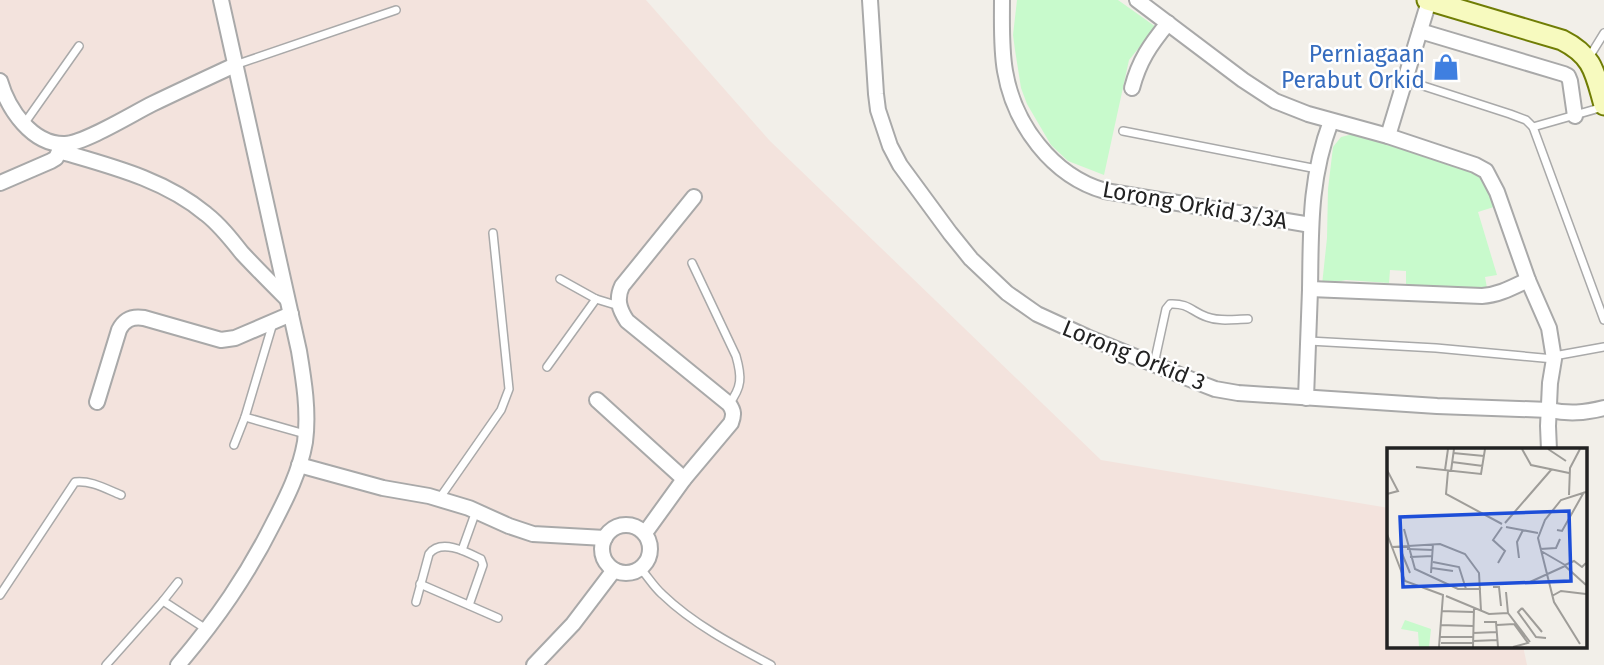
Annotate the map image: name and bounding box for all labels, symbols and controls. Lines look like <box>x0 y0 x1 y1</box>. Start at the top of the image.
place label: Perniagaan Perabut Orkid <box>1281 40 1425 94</box>
shop icon: Perniagaan Perabut Orkid <box>1431 52 1461 82</box>
street label: Lorong Orkid 3/3A <box>1100 175 1290 235</box>
street label: Lorong Orkid 3 <box>1058 314 1210 396</box>
inset map <box>1387 448 1586 648</box>

